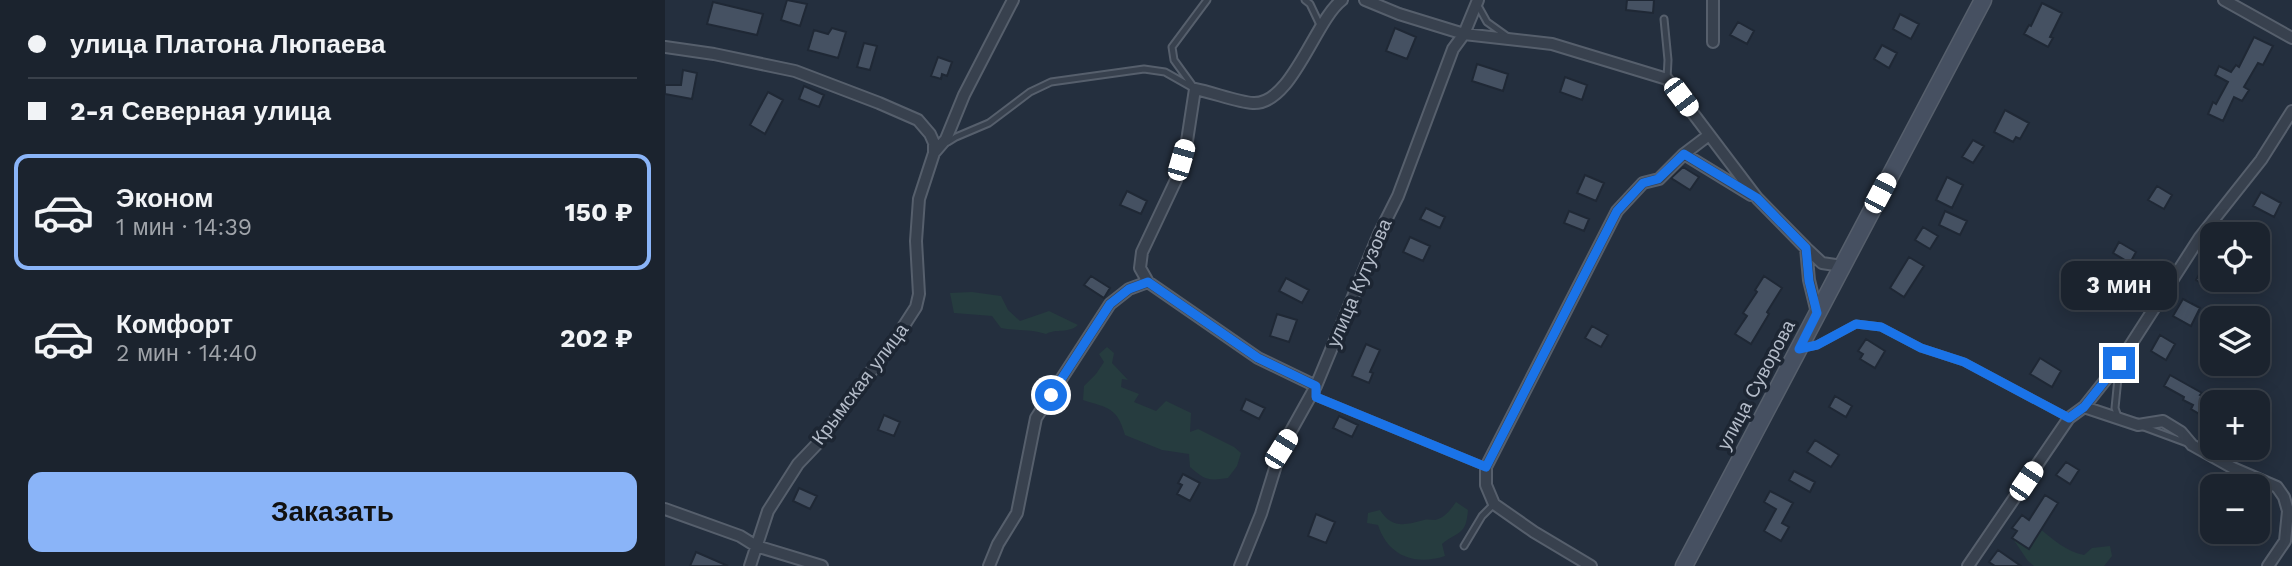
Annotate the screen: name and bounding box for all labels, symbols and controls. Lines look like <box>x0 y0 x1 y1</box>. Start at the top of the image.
text: улица Платона Люпаева <box>70 29 386 59</box>
car <box>1660 74 1703 120</box>
text: 2-я Северная улица <box>70 96 331 126</box>
car <box>1166 137 1197 183</box>
car <box>1861 170 1900 216</box>
icon: car <box>32 181 95 244</box>
text: Эконом <box>116 183 214 213</box>
text: 150 ₽ <box>565 197 633 227</box>
text: 1 мин · 14:39 <box>116 214 252 241</box>
street label: улица Кутузова <box>1322 215 1397 351</box>
map controls <box>2200 222 2270 544</box>
button: locate <box>2200 222 2270 292</box>
callout: 3 мин <box>2061 262 2177 310</box>
text: 3 мин <box>2086 272 2152 299</box>
button: layers <box>2200 306 2270 376</box>
icon: car <box>32 307 95 370</box>
text: Комфорт <box>116 309 233 339</box>
street label: улица Суворова <box>1712 316 1800 454</box>
street label: Крымская улица <box>807 318 913 449</box>
text: 202 ₽ <box>560 323 633 353</box>
text: 2 мин · 14:40 <box>116 340 257 367</box>
route end <box>2103 347 2135 379</box>
route start <box>1035 379 1067 411</box>
button: + <box>2200 390 2270 460</box>
car <box>1261 426 1302 472</box>
car <box>2006 458 2047 504</box>
button: Заказать <box>28 472 637 552</box>
button: − <box>2200 474 2270 544</box>

